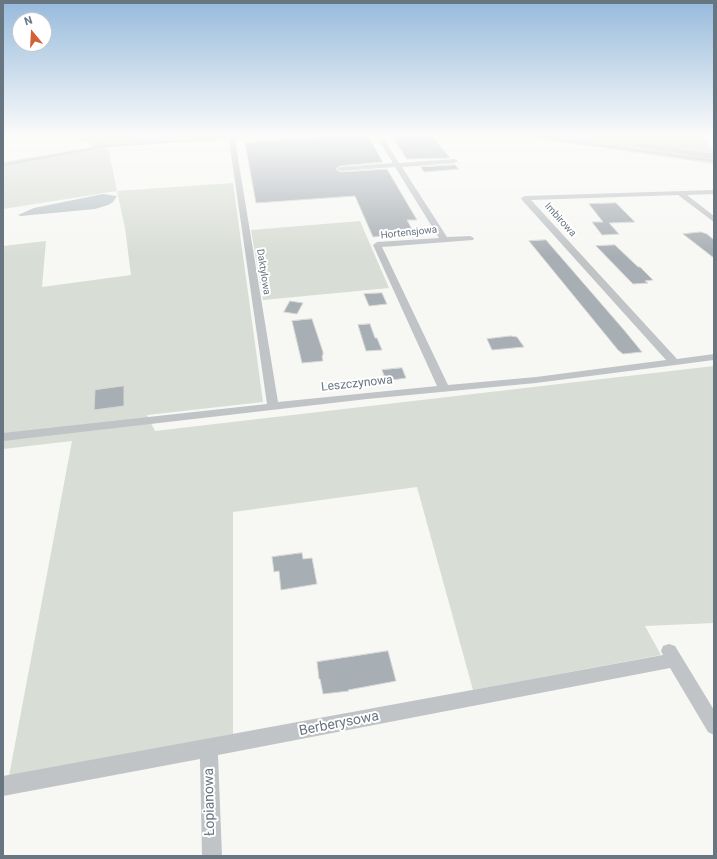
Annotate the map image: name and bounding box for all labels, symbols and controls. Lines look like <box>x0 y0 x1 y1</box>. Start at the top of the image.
north arrow <box>12 12 52 52</box>
text: N <box>23 14 34 28</box>
street label: Imbirowa <box>542 201 578 239</box>
street label: Hortensjowa <box>380 224 438 242</box>
street label: Daktylowa <box>253 248 273 296</box>
street label: Leszczynowa <box>321 373 393 395</box>
street label: Berberysowa <box>298 708 380 740</box>
street label: Łopianowa <box>201 768 219 836</box>

